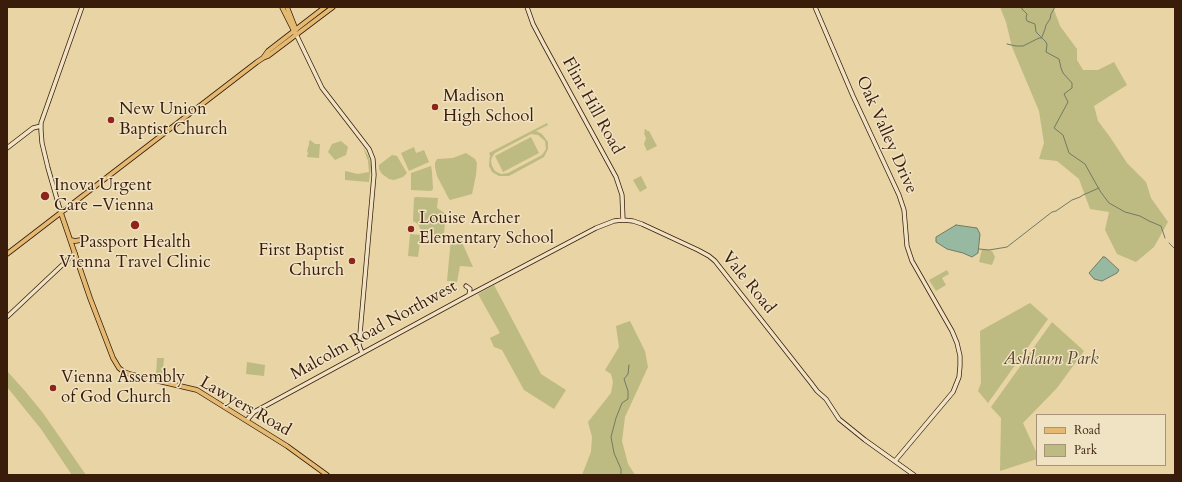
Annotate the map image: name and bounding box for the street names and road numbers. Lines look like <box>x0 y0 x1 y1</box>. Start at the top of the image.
street label: Flint Hill Road <box>557 54 627 158</box>
street label: Oak Valley Drive <box>851 73 921 197</box>
street label: Vale Road <box>717 248 779 318</box>
street label: Malcolm Road Northwest <box>287 277 461 385</box>
street label: Lawyers Road <box>196 373 294 441</box>

